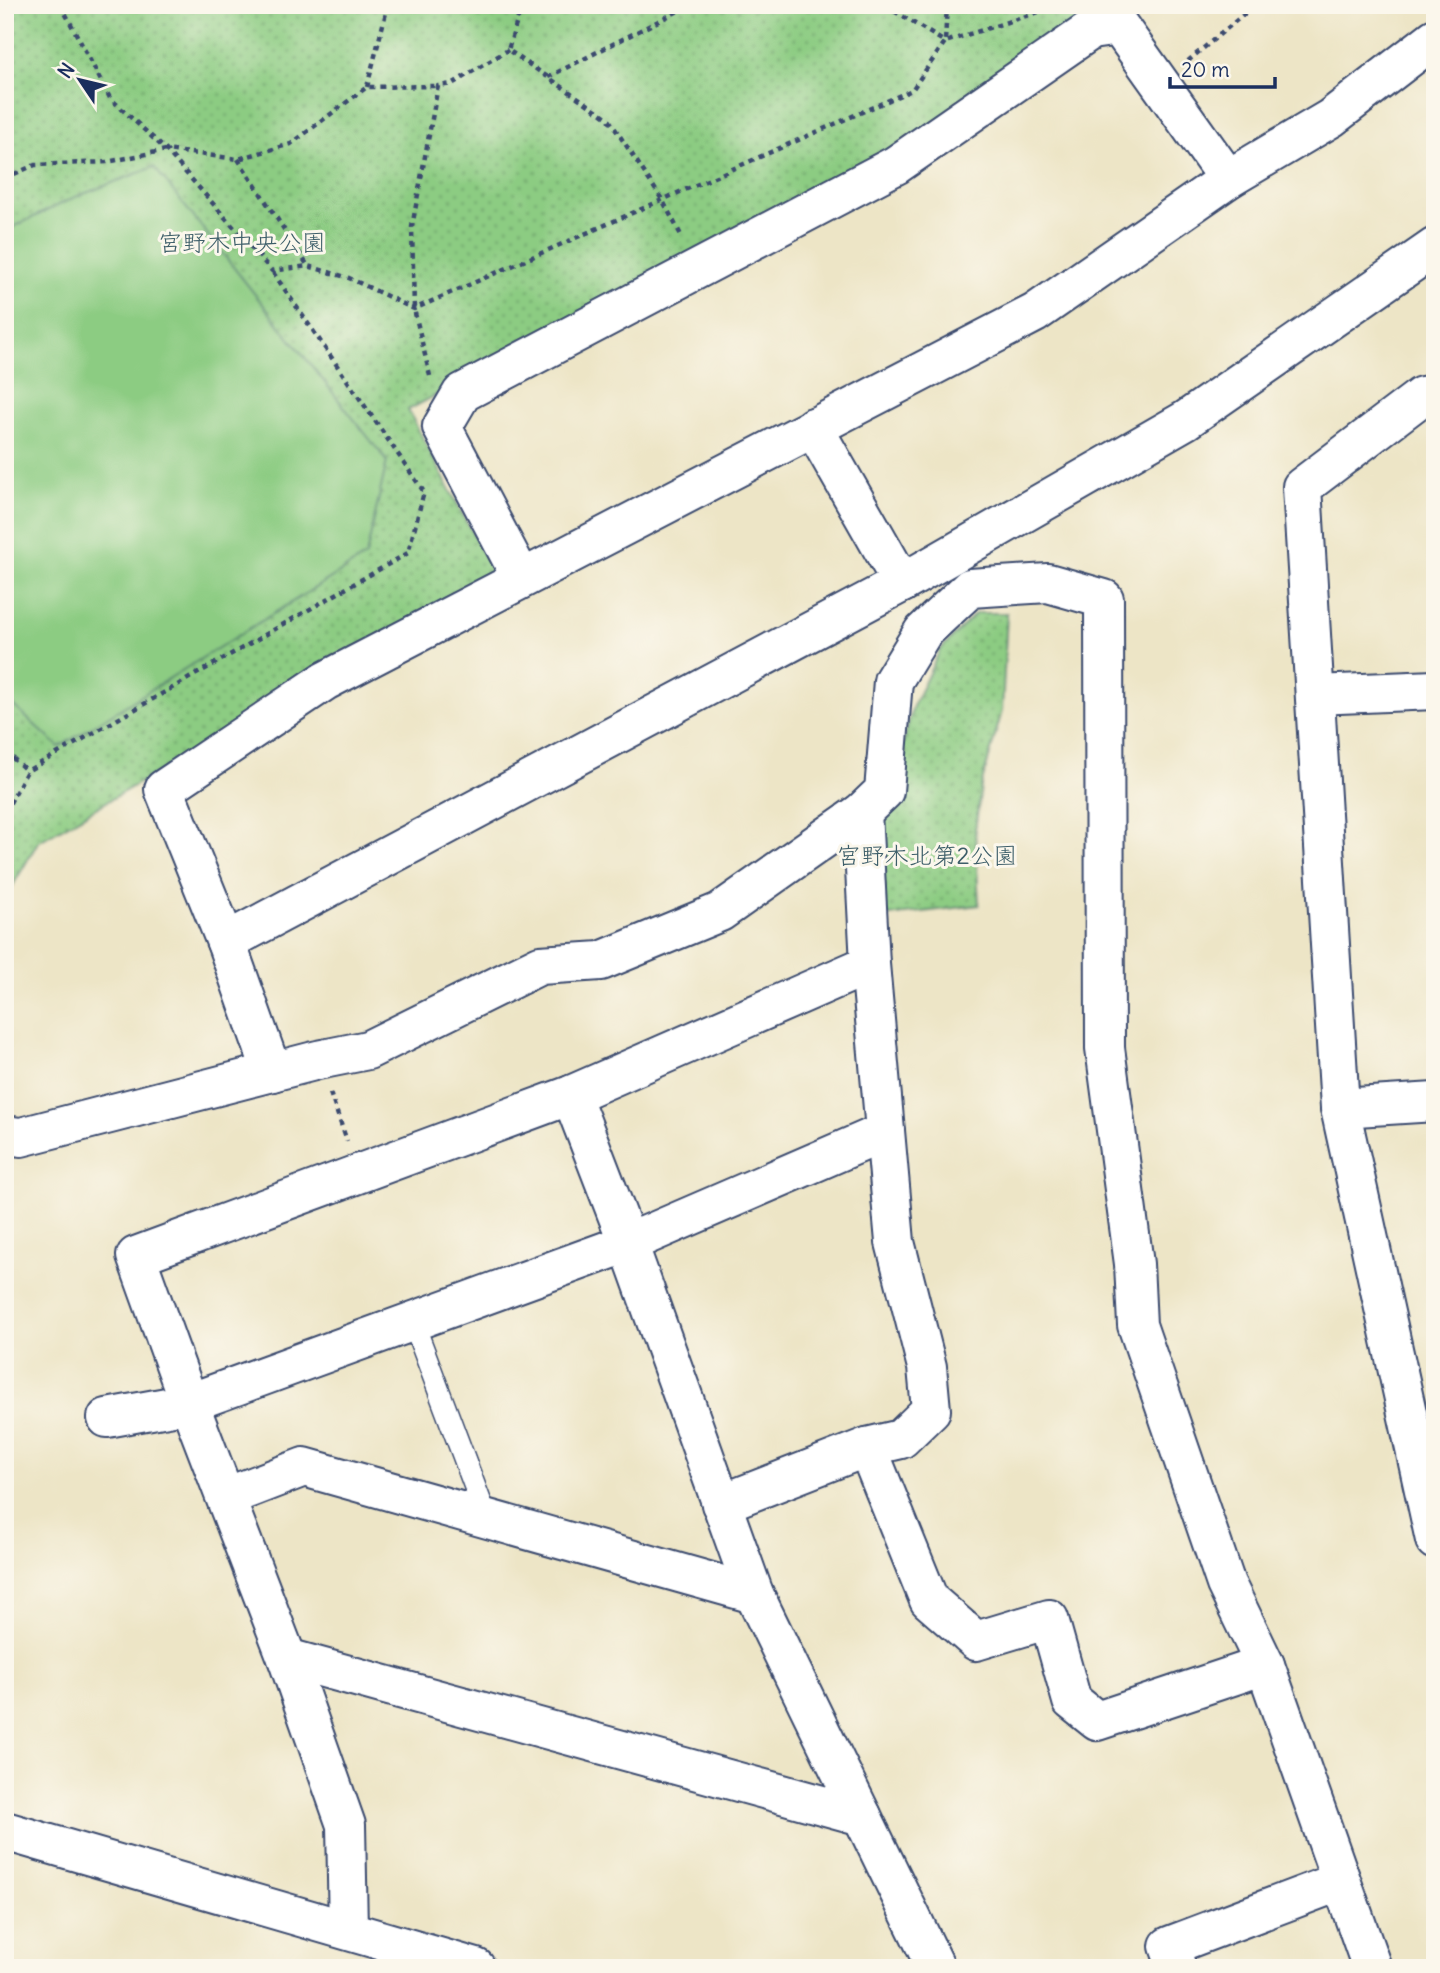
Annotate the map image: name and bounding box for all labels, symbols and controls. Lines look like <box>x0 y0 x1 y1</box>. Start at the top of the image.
north arrow <box>46 46 116 116</box>
scale bar <box>1170 46 1276 90</box>
text: 20 m <box>1181 56 1230 83</box>
text: N <box>52 58 80 83</box>
park label: 宮野木中央公園 <box>158 227 326 257</box>
park label: 宮野木北第2公園 <box>836 840 1018 870</box>

